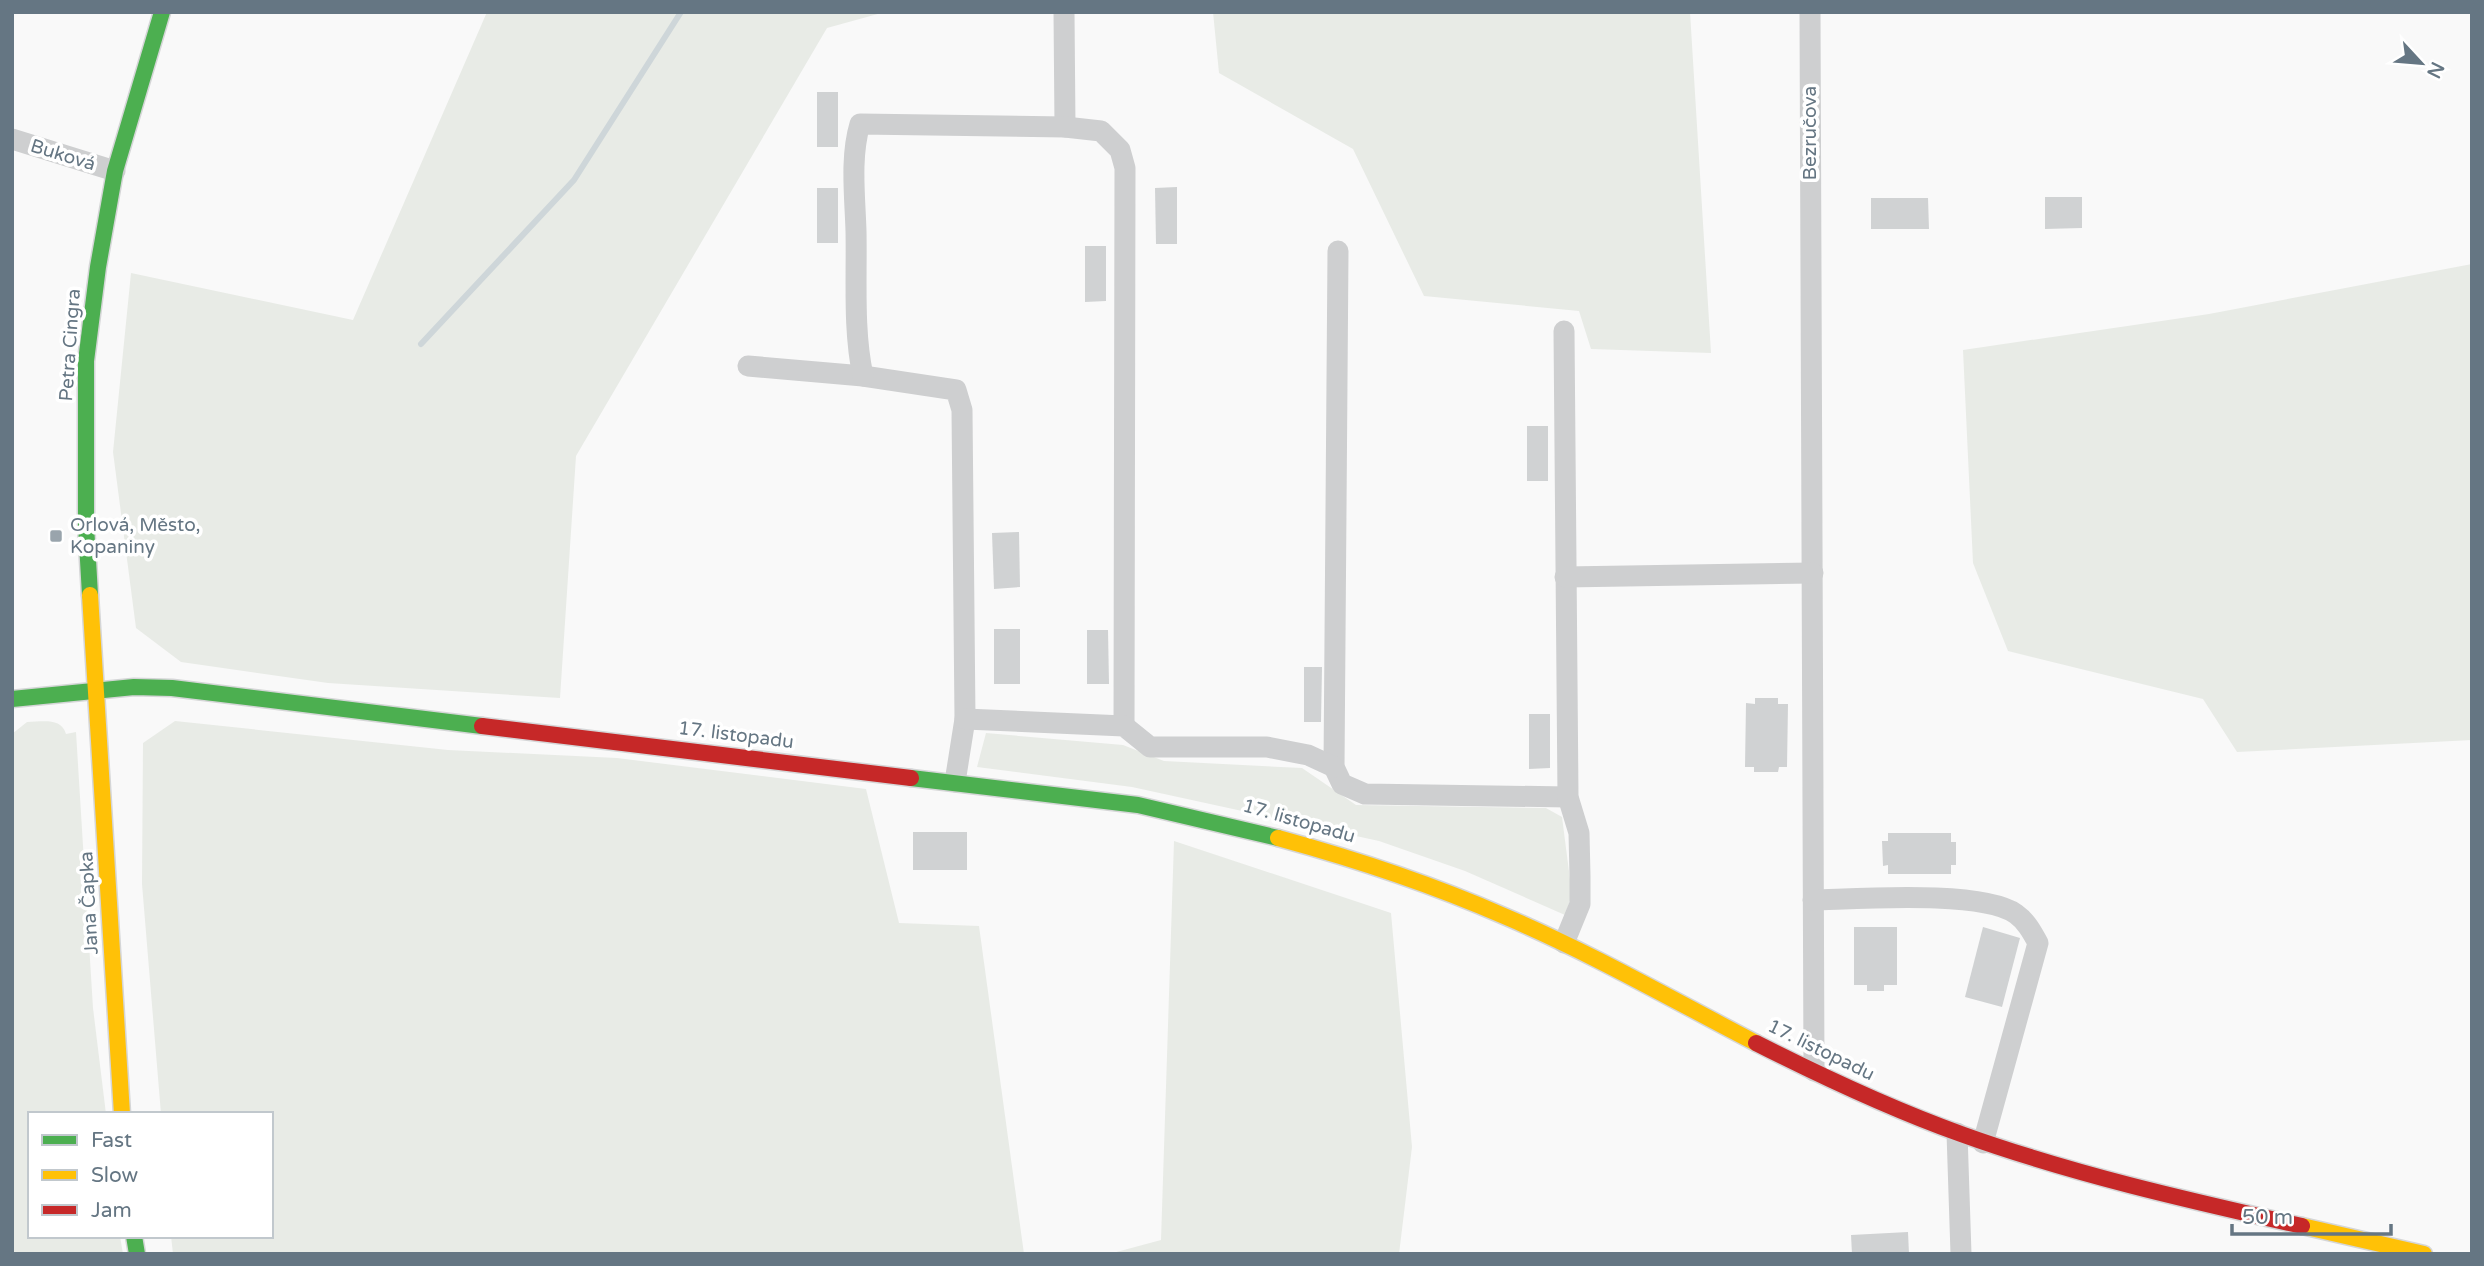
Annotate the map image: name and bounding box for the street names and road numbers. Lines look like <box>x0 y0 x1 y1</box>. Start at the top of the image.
street label: Bezručova <box>1799 86 1821 180</box>
street label: Buková <box>28 135 98 175</box>
street label: Petra Cingra <box>55 288 85 402</box>
street label: 17. listopadu <box>677 717 795 753</box>
street label: 17. listopadu <box>1240 794 1358 848</box>
street label: Jana Čapka <box>75 851 103 955</box>
street label: 17. listopadu <box>1764 1015 1878 1085</box>

